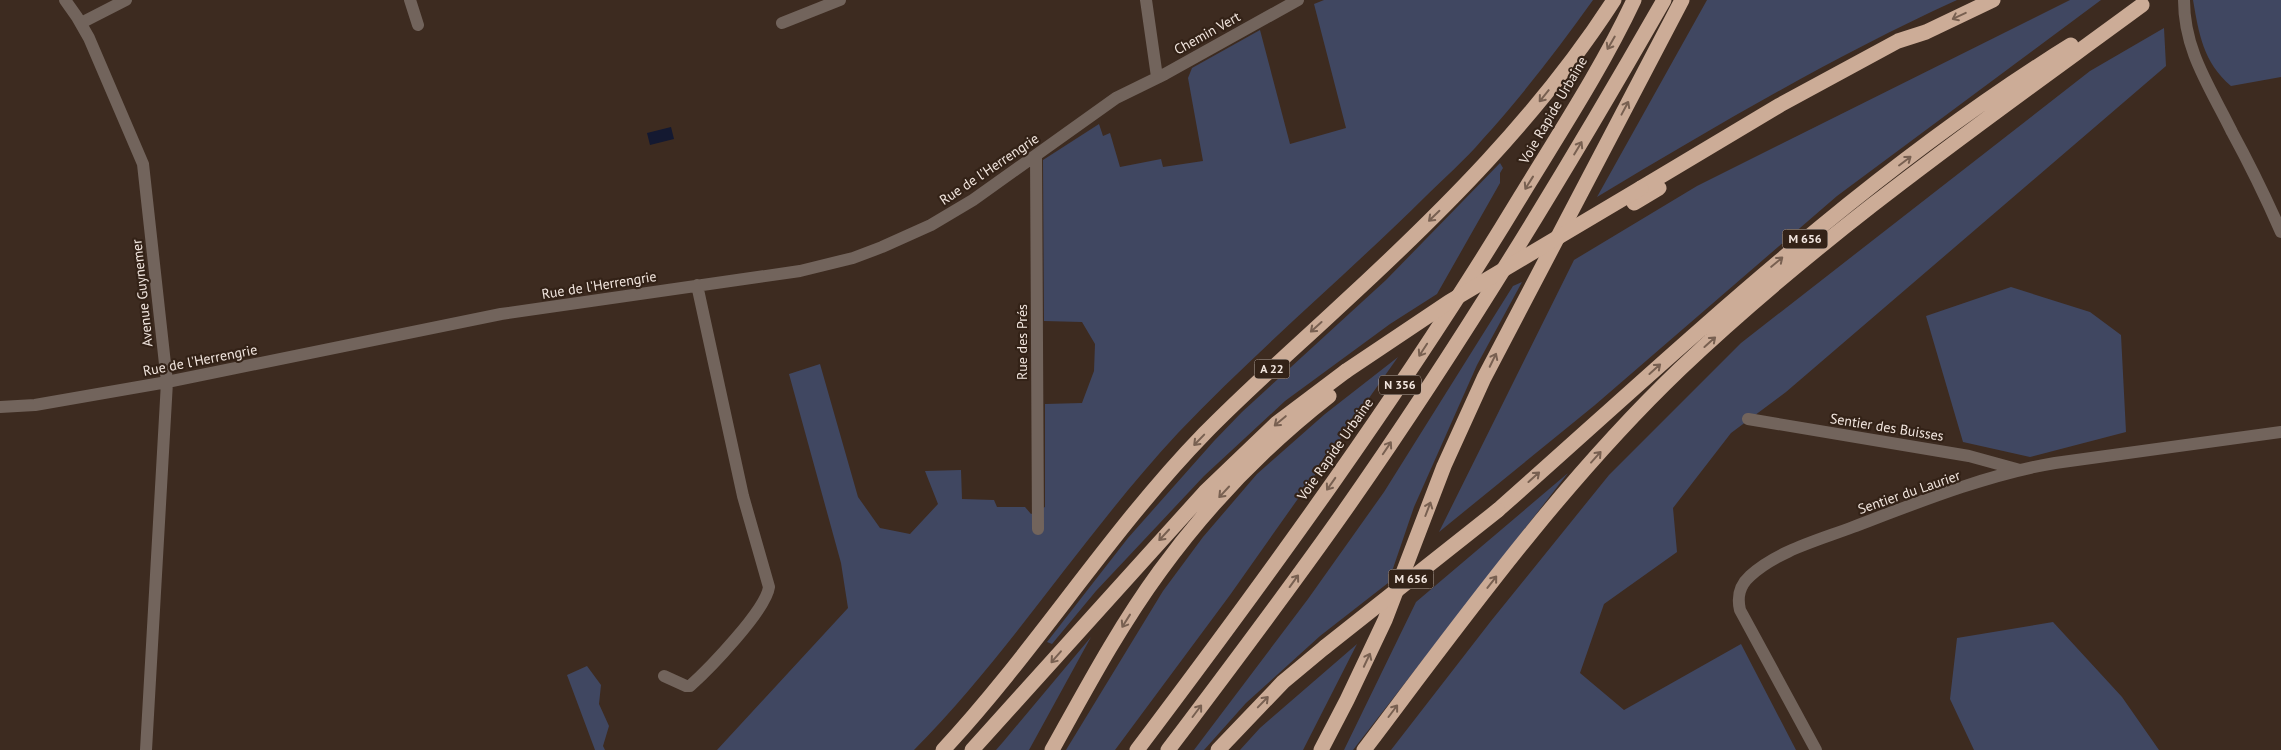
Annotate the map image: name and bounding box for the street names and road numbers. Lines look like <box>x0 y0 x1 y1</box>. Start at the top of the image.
street label: Chemin Vert <box>1171 7 1244 59</box>
street label: Voie Rapide Urbaine <box>1514 53 1591 168</box>
street label: Rue de l'Herrengrie <box>936 129 1042 209</box>
road number: M 656 <box>1782 230 1828 248</box>
street label: Avenue Guynemer <box>127 238 157 348</box>
street label: Rue de l'Herrengrie <box>540 267 658 303</box>
street label: Rue des Prés <box>1013 304 1031 380</box>
street label: Rue de l'Herrengrie <box>141 340 259 380</box>
road number: A 22 <box>1254 359 1290 378</box>
road number: N 356 <box>1379 376 1421 394</box>
street label: Voie Rapide Urbaine <box>1292 394 1377 505</box>
street label: Sentier des Buisses <box>1829 409 1945 445</box>
street label: Sentier du Laurier <box>1855 466 1963 518</box>
road number: M 656 <box>1388 570 1434 588</box>

